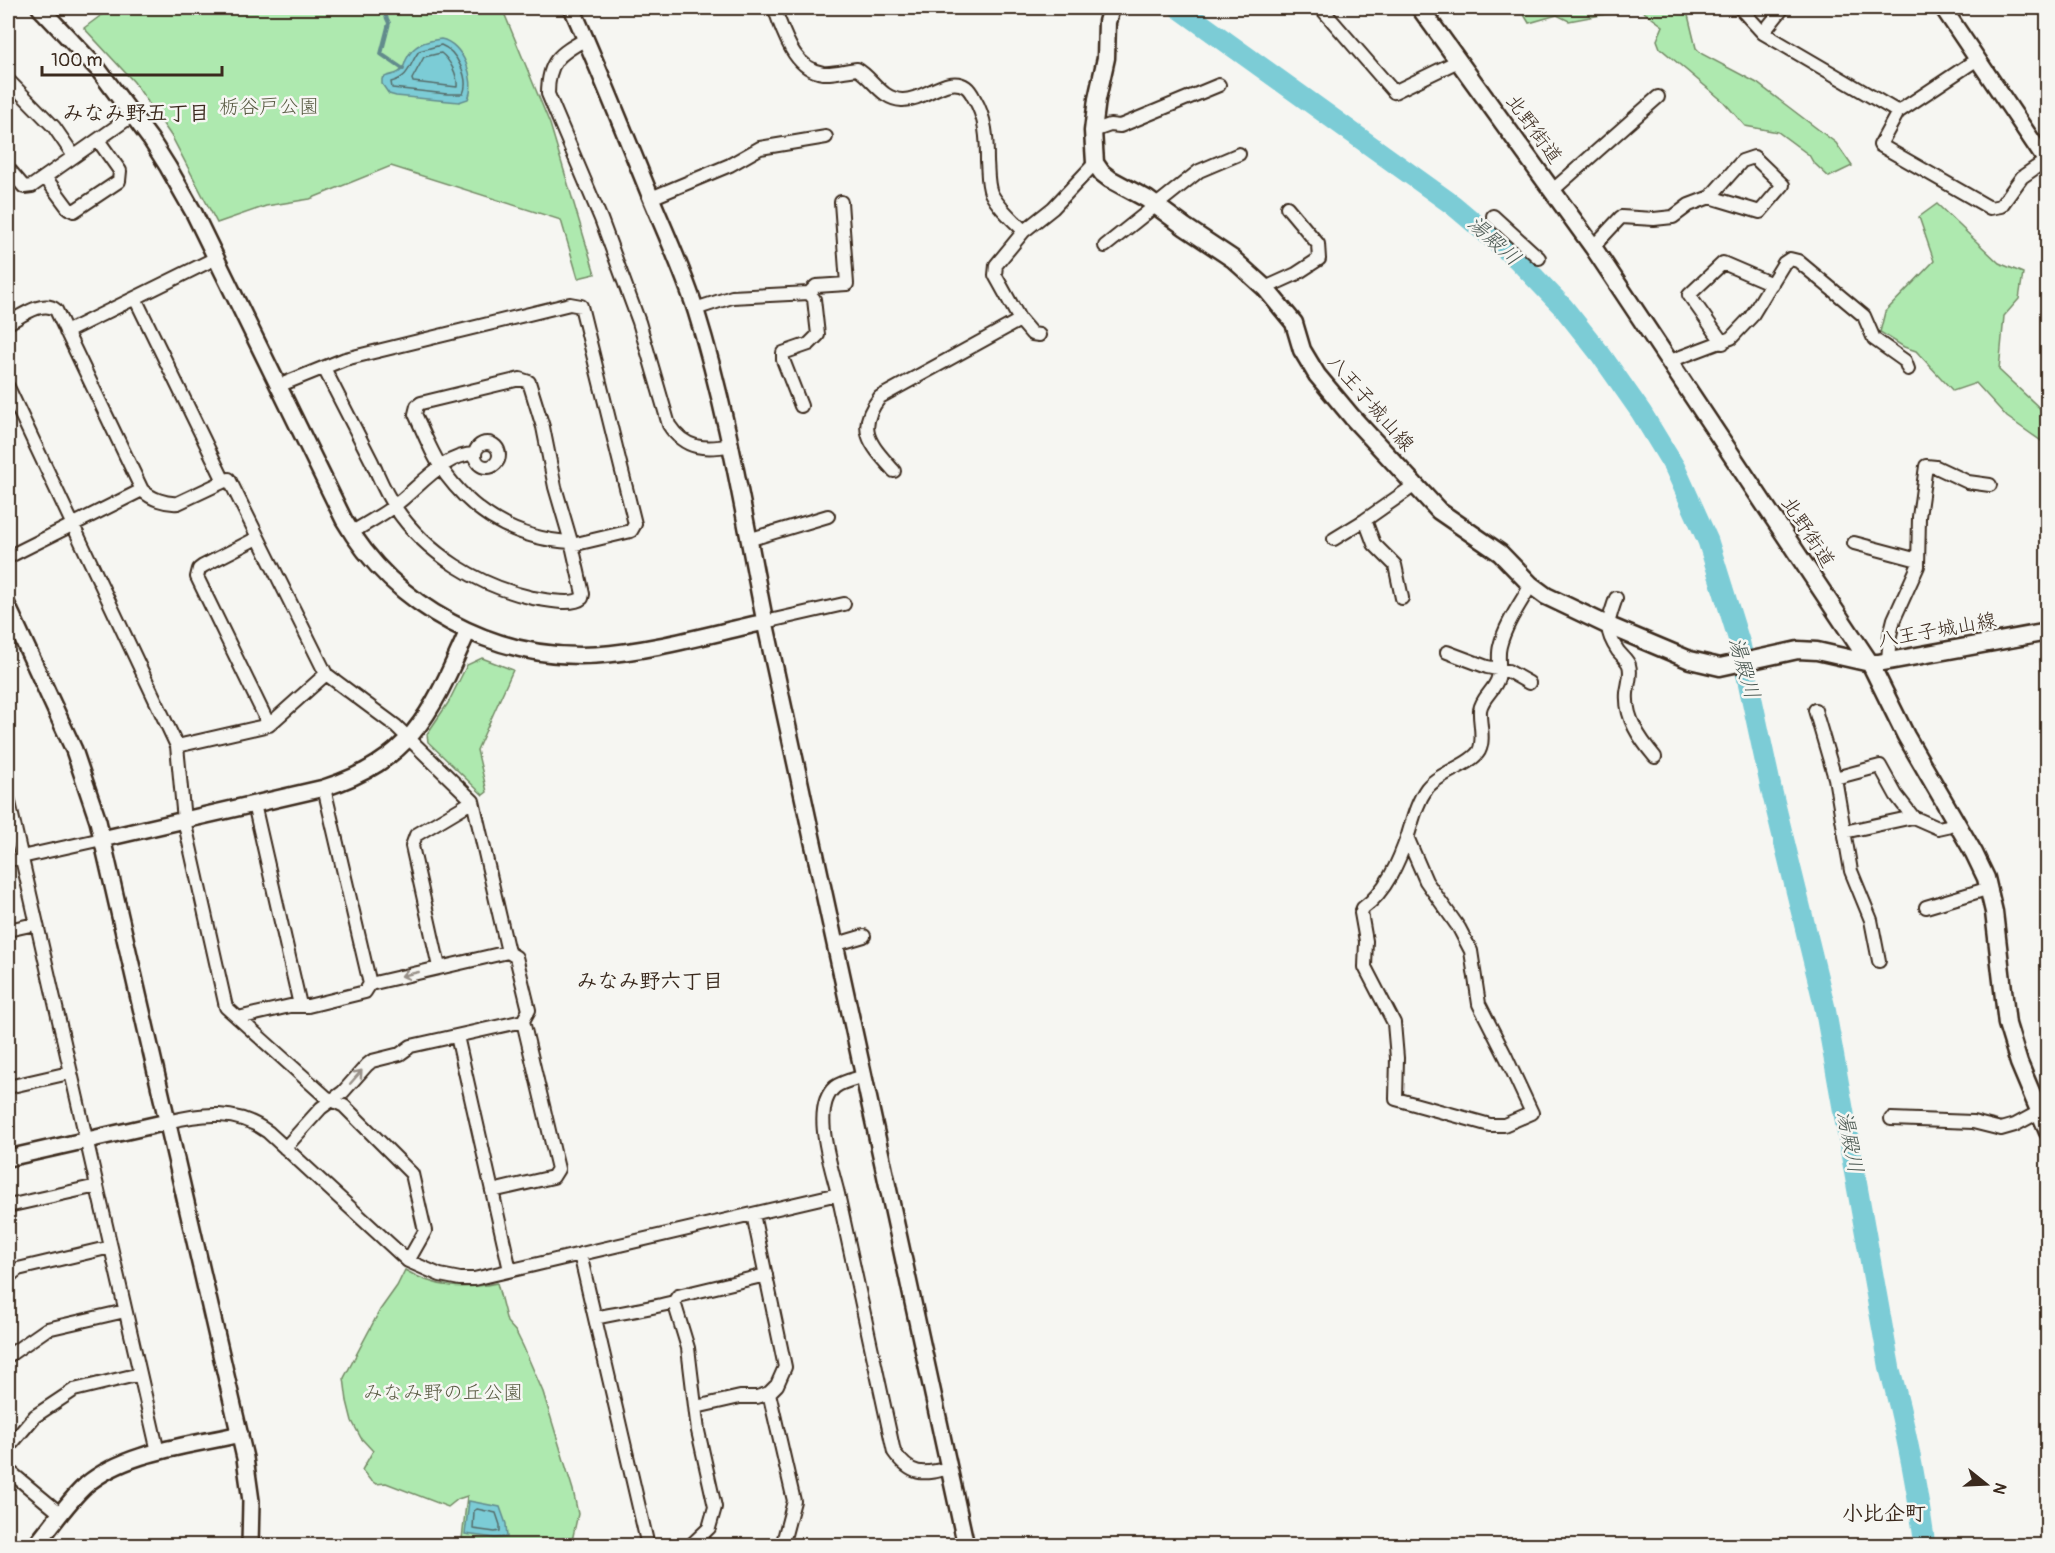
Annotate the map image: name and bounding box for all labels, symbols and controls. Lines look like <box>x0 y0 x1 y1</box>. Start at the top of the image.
scale bar <box>42 39 222 77</box>
text: 100 m <box>51 49 103 72</box>
street label: 北野街道 <box>1500 89 1568 169</box>
park label: 栃谷戸公園 <box>219 94 319 119</box>
district label: みなみ野五丁目 <box>63 100 210 127</box>
water label: 湯殿川 <box>1462 210 1526 272</box>
street label: 八王子城山線 <box>1322 350 1420 456</box>
street label: 北野街道 <box>1776 492 1840 572</box>
street label: 八王子城山線 <box>1876 607 1998 653</box>
water label: 湯殿川 <box>1722 634 1766 702</box>
district label: みなみ野六丁目 <box>577 968 724 995</box>
one-way arrow <box>401 969 420 981</box>
one-way arrow <box>349 1070 363 1085</box>
water label: 湯殿川 <box>1831 1109 1869 1175</box>
park label: みなみ野の丘公園 <box>363 1380 523 1405</box>
north arrow <box>1956 1454 2016 1514</box>
text: N <box>1988 1480 2010 1497</box>
district label: 小比企町 <box>1842 1500 1926 1527</box>

